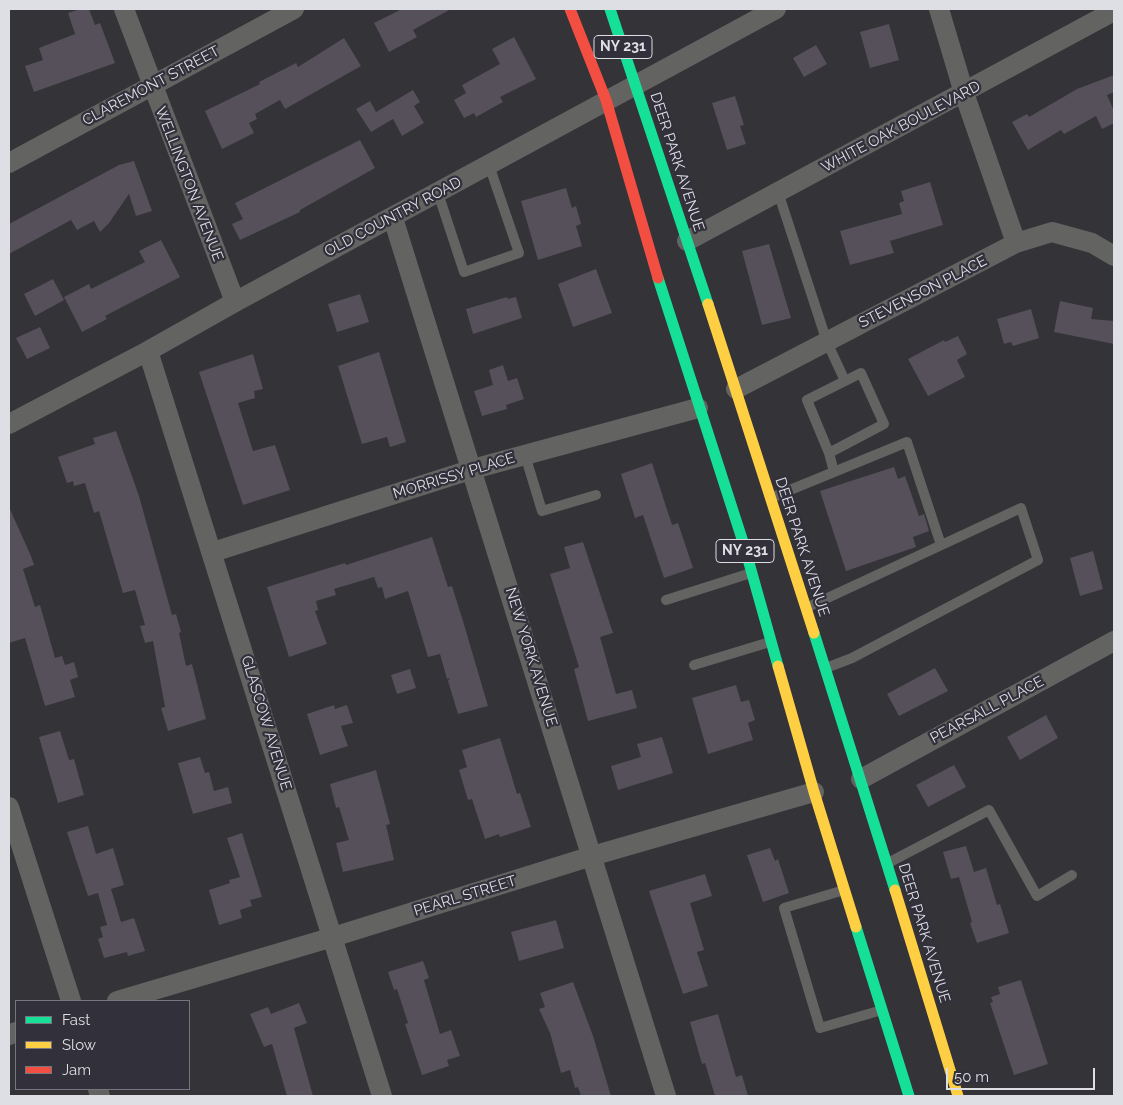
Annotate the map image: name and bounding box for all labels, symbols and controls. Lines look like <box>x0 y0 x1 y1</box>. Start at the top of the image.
road number: NY 231 <box>594 36 652 58</box>
street label: CLAREMONT STREET <box>79 42 223 130</box>
street label: WHITE OAK BOULEVARD <box>818 77 984 177</box>
street label: DEER PARK AVENUE <box>646 90 708 234</box>
street label: WELLINGTON AVENUE <box>151 104 227 264</box>
street label: OLD COUNTRY ROAD <box>321 173 465 261</box>
street label: STEVENSON PLACE <box>856 252 990 332</box>
street label: MORRISSY PLACE <box>391 449 517 503</box>
street label: DEER PARK AVENUE <box>771 475 833 619</box>
road number: NY 231 <box>716 540 774 562</box>
street label: NEW YORK AVENUE <box>501 585 561 729</box>
street label: GLASCOW AVENUE <box>237 654 295 792</box>
street label: PEARSALL PLACE <box>927 672 1047 748</box>
street label: DEER PARK AVENUE <box>894 861 954 1005</box>
street label: PEARL STREET <box>411 872 519 920</box>
legend <box>15 1000 190 1090</box>
text: Fast <box>62 1011 90 1029</box>
text: Slow <box>62 1036 96 1054</box>
scale bar <box>948 1058 1097 1090</box>
text: Jam <box>62 1061 91 1079</box>
text: 50 m <box>954 1068 989 1086</box>

